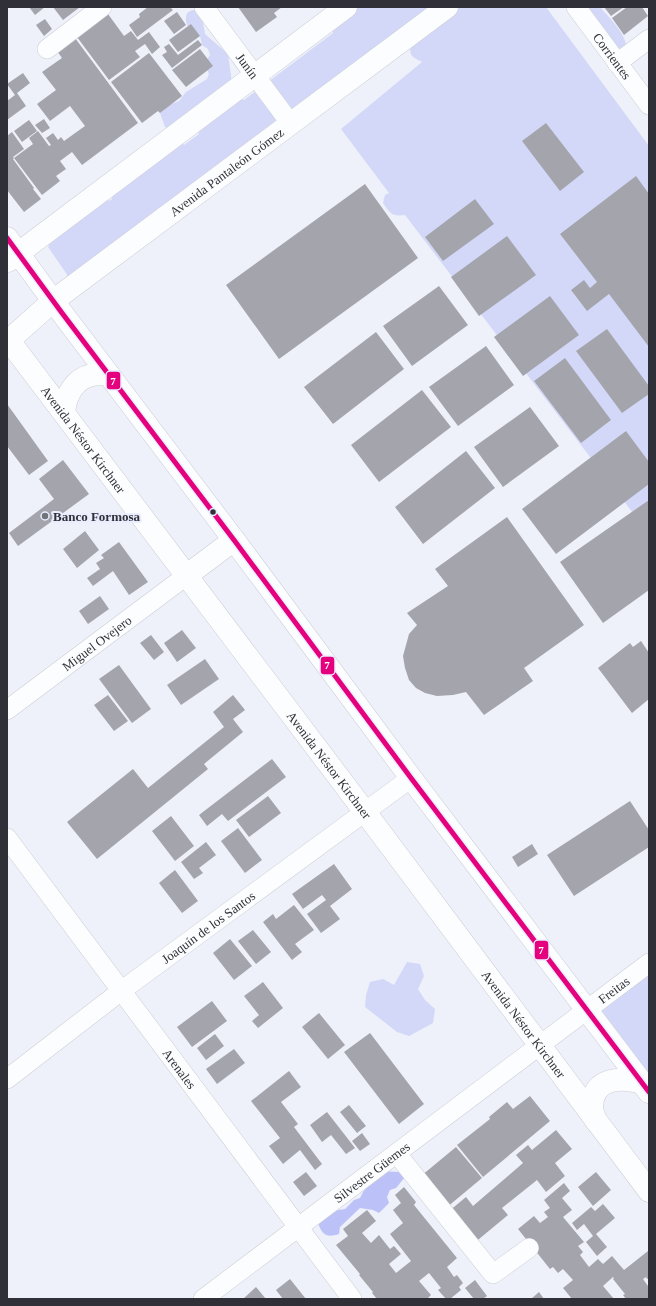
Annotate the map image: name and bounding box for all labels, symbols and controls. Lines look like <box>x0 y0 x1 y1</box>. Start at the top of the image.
street label: Corrientes <box>590 30 634 82</box>
street label: Junín <box>233 50 262 82</box>
street label: Avenida Pantaleón Gómez <box>167 124 287 219</box>
line badge: 7 <box>106 371 121 390</box>
text: 7 <box>110 375 116 387</box>
street label: Avenida Néstor Kirchner <box>38 383 129 497</box>
unlabelled marker <box>208 507 218 517</box>
place label: Banco Formosa <box>53 509 141 524</box>
marker: Banco Formosa <box>40 511 50 521</box>
street label: Miguel Ovejero <box>59 612 135 674</box>
line badge: 7 <box>320 656 335 675</box>
text: 7 <box>324 659 330 671</box>
street label: Avenida Néstor Kirchner <box>284 709 375 822</box>
street label: Joaquín de los Santos <box>159 888 258 967</box>
line badge: 7 <box>534 940 549 960</box>
text: 7 <box>538 944 544 956</box>
street label: Avenida Néstor Kirchner <box>478 968 569 1082</box>
street label: Freitas <box>595 973 633 1007</box>
street label: Arenales <box>159 1046 199 1092</box>
street label: Silvestre Güemes <box>331 1139 413 1206</box>

